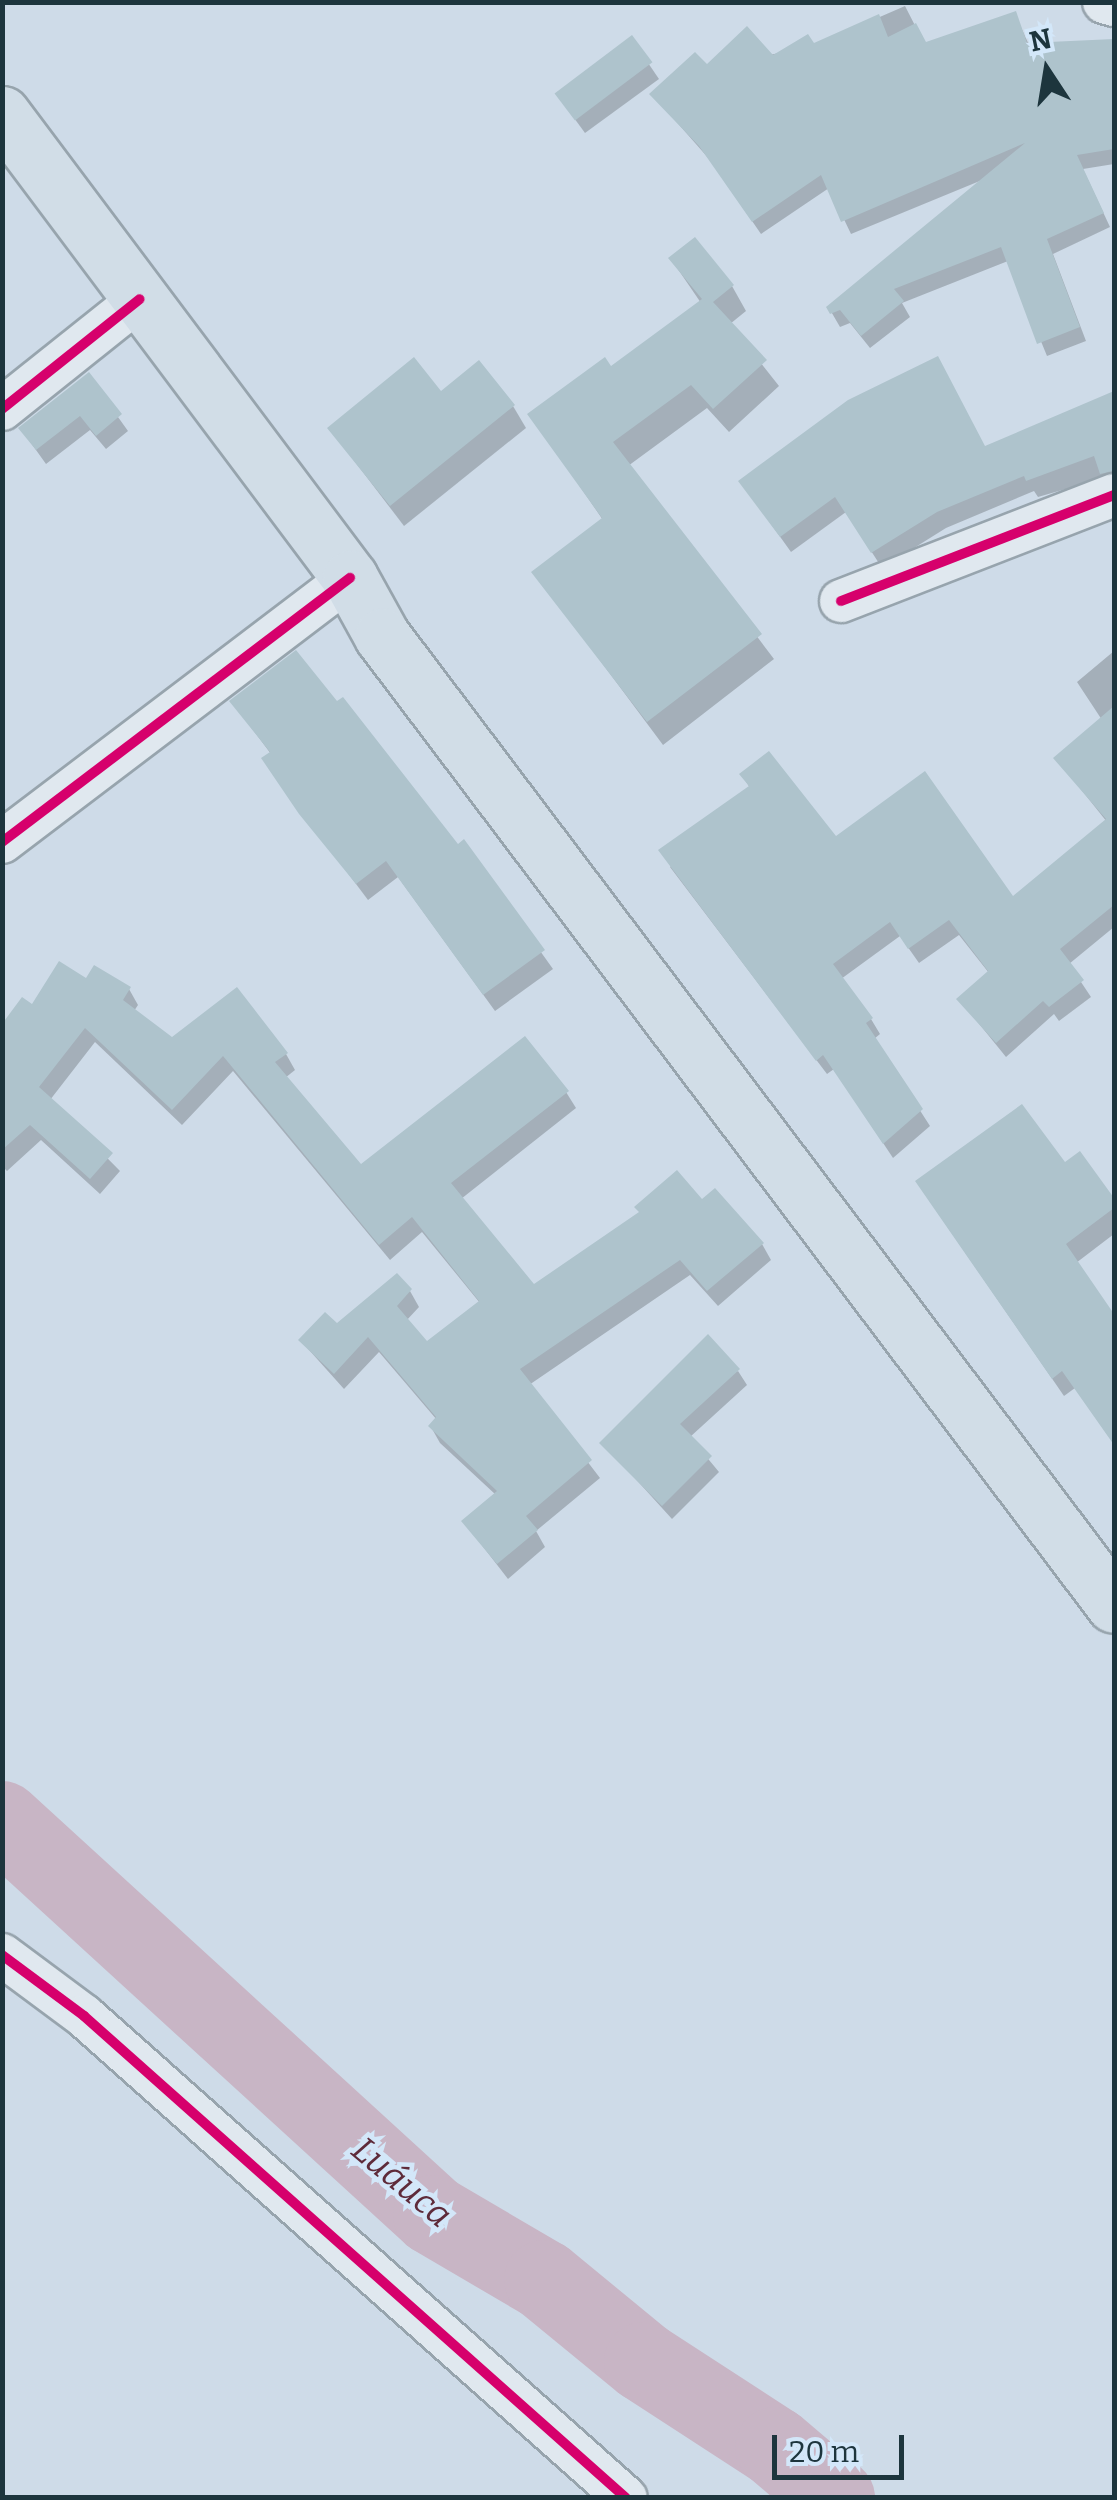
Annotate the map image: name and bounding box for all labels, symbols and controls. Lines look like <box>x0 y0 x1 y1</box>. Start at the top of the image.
north arrow <box>997 20 1097 120</box>
text: N <box>1027 22 1055 59</box>
water label: Luáuca <box>344 2128 460 2236</box>
scale bar <box>777 2415 910 2477</box>
text: 20 m <box>789 2434 859 2470</box>

